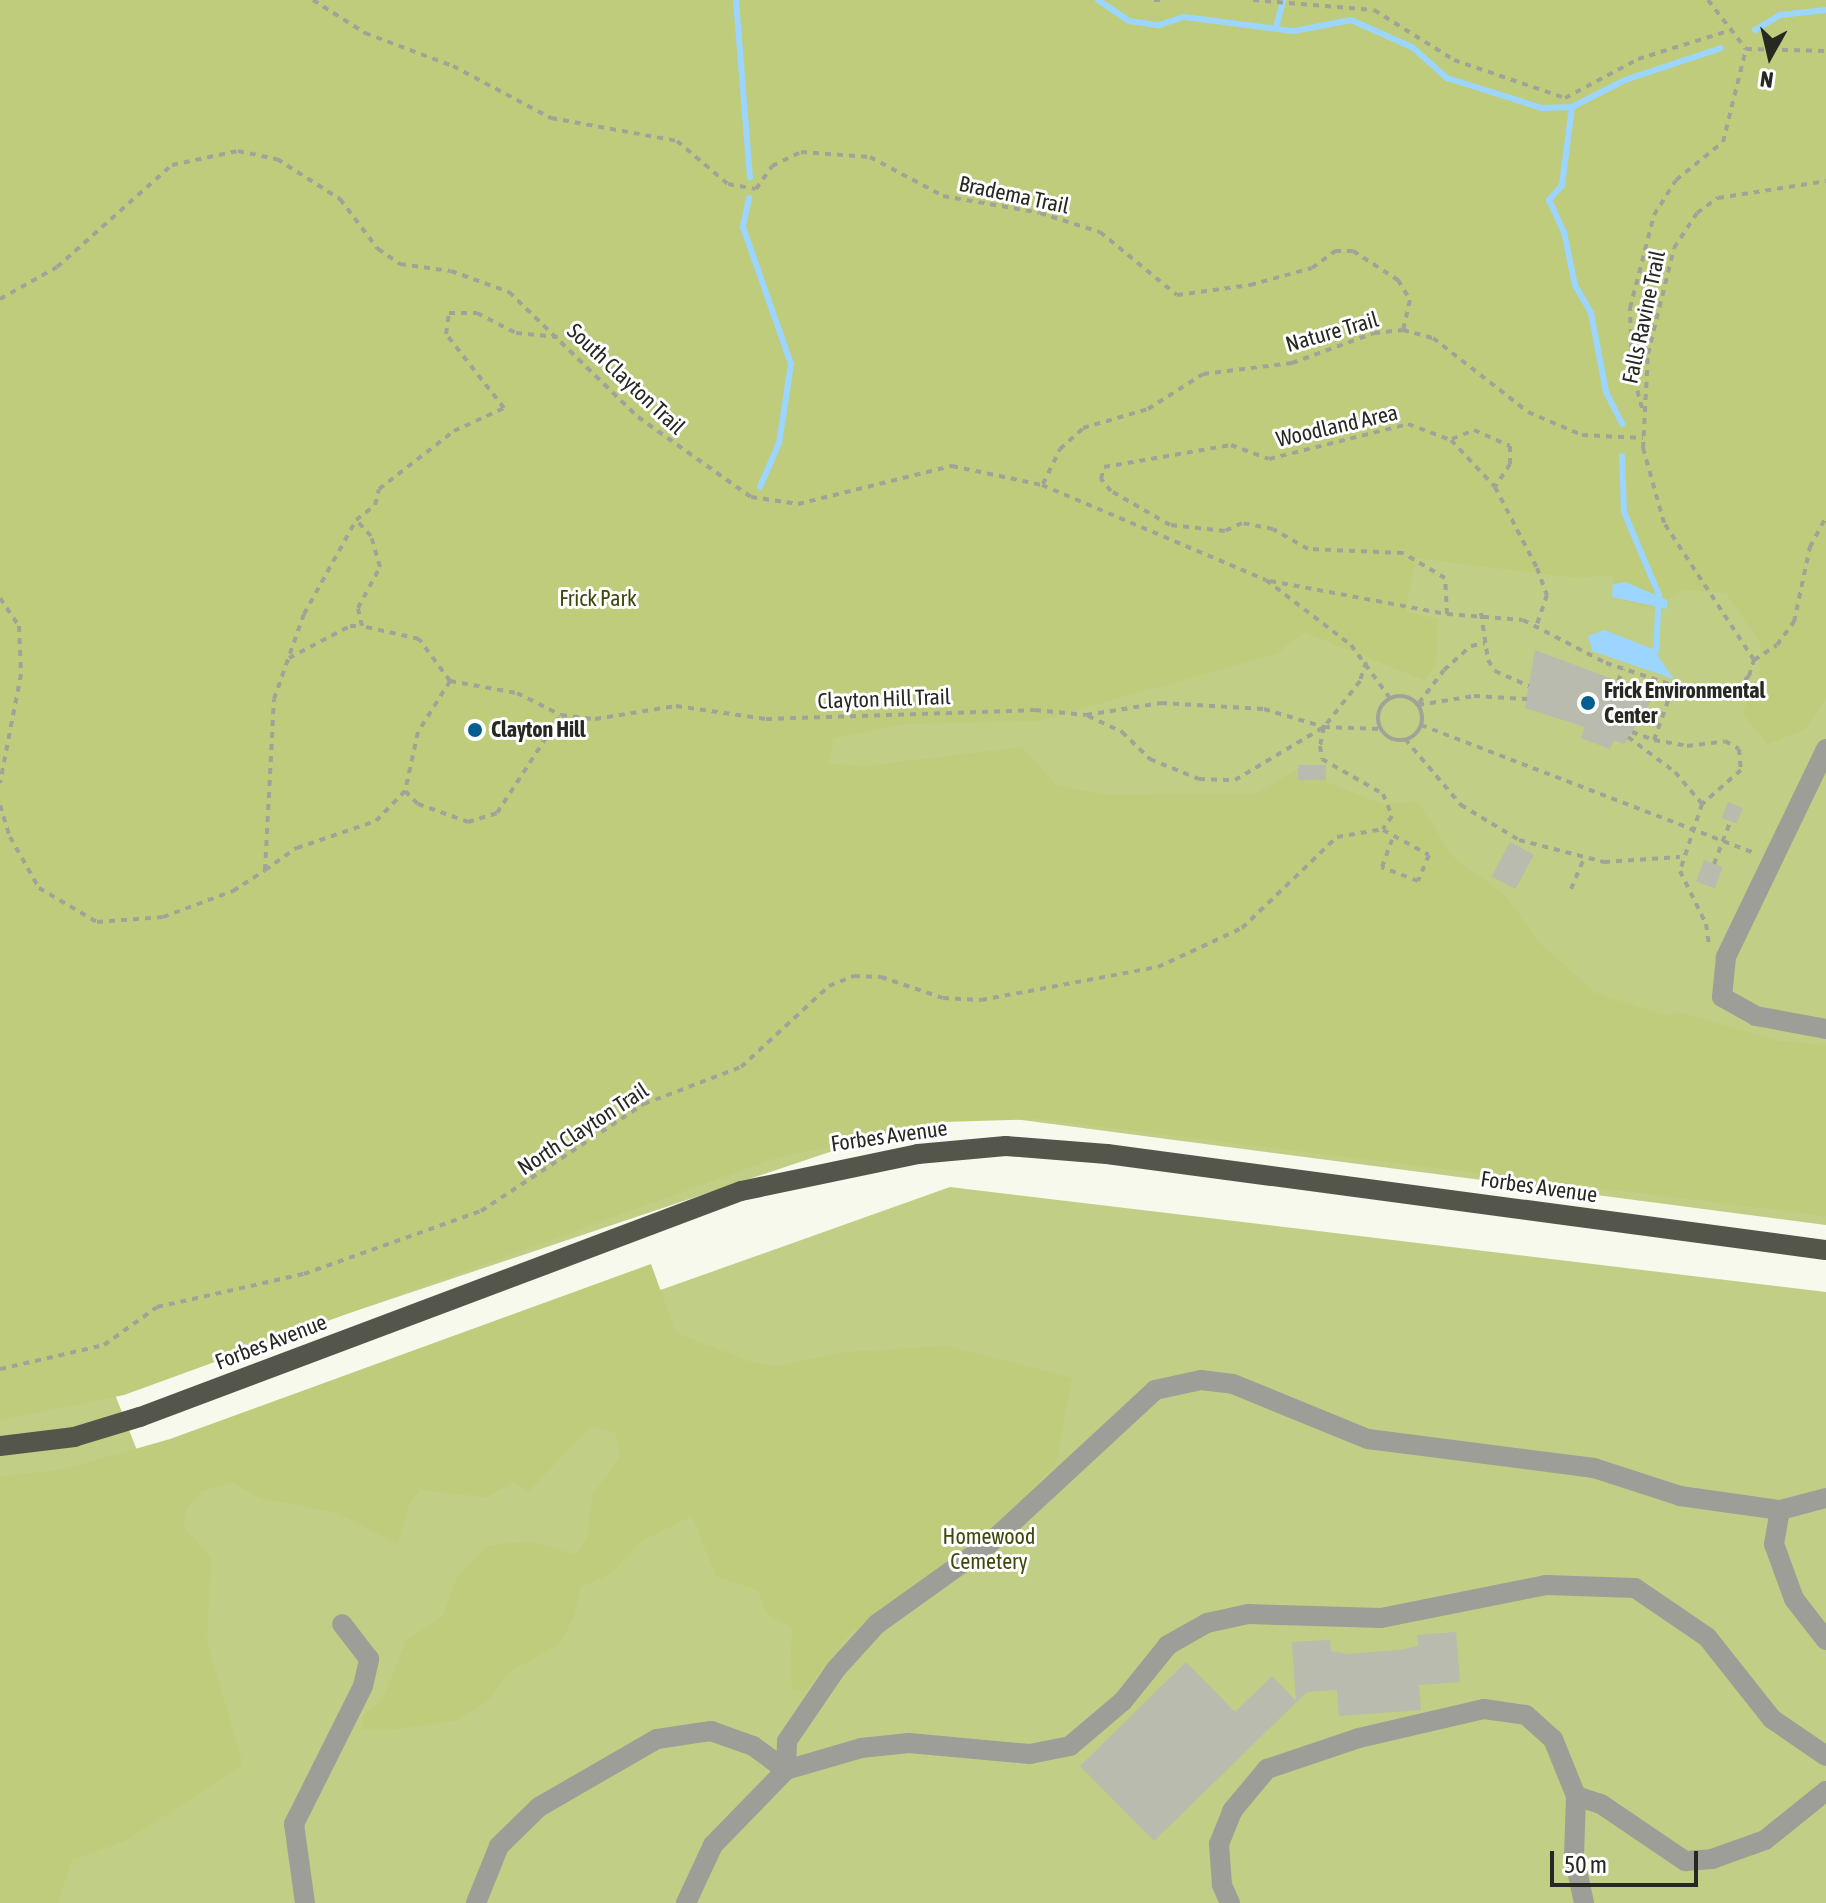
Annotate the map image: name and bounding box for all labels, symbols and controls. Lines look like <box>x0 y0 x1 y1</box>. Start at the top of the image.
north arrow <box>1730 16 1810 96</box>
text: N <box>1758 66 1775 94</box>
street label: Bradema Trail <box>957 170 1071 220</box>
street label: Falls Ravine Trail <box>1617 248 1671 386</box>
street label: Nature Trail <box>1283 306 1381 358</box>
street label: South Clayton Trail <box>562 318 690 440</box>
street label: Woodland Area <box>1274 399 1400 453</box>
park label: Frick Park <box>559 586 637 612</box>
place label: Frick Environmental Center <box>1604 677 1765 728</box>
street label: Clayton Hill Trail <box>817 683 951 715</box>
marker: Frick Environmental Center <box>1579 694 1597 712</box>
place label: Clayton Hill <box>491 717 586 743</box>
marker: Clayton Hill <box>466 721 484 739</box>
street label: North Clayton Trail <box>513 1077 653 1181</box>
street label: Forbes Avenue <box>829 1115 949 1157</box>
street label: Forbes Avenue <box>1479 1166 1599 1208</box>
street label: Forbes Avenue <box>211 1309 331 1375</box>
park label: Homewood Cemetery <box>943 1523 1035 1574</box>
scale bar <box>1554 1835 1702 1885</box>
text: 50 m <box>1564 1851 1607 1878</box>

